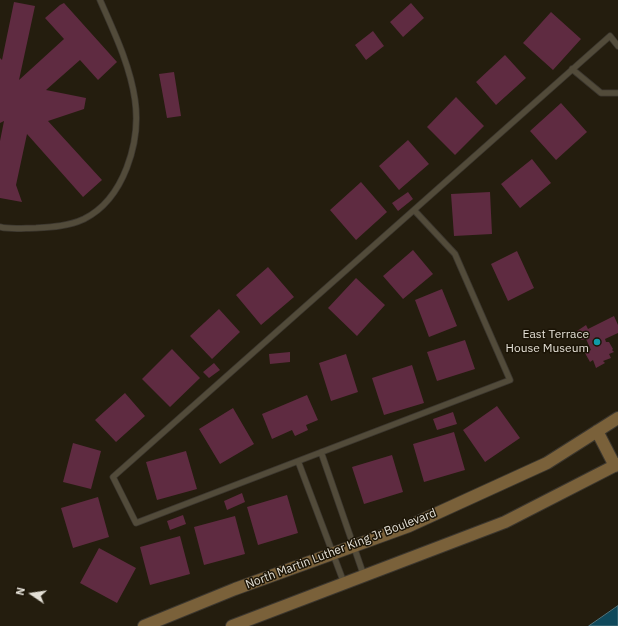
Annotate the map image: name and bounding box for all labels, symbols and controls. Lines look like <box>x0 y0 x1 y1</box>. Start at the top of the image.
place label: East Terrace House Museum <box>505 328 589 356</box>
marker: East Terrace House Museum <box>592 337 602 347</box>
street label: North Martin Luther King Jr Boulevard <box>244 506 438 592</box>
north arrow <box>12 574 52 614</box>
text: N <box>13 586 28 597</box>

